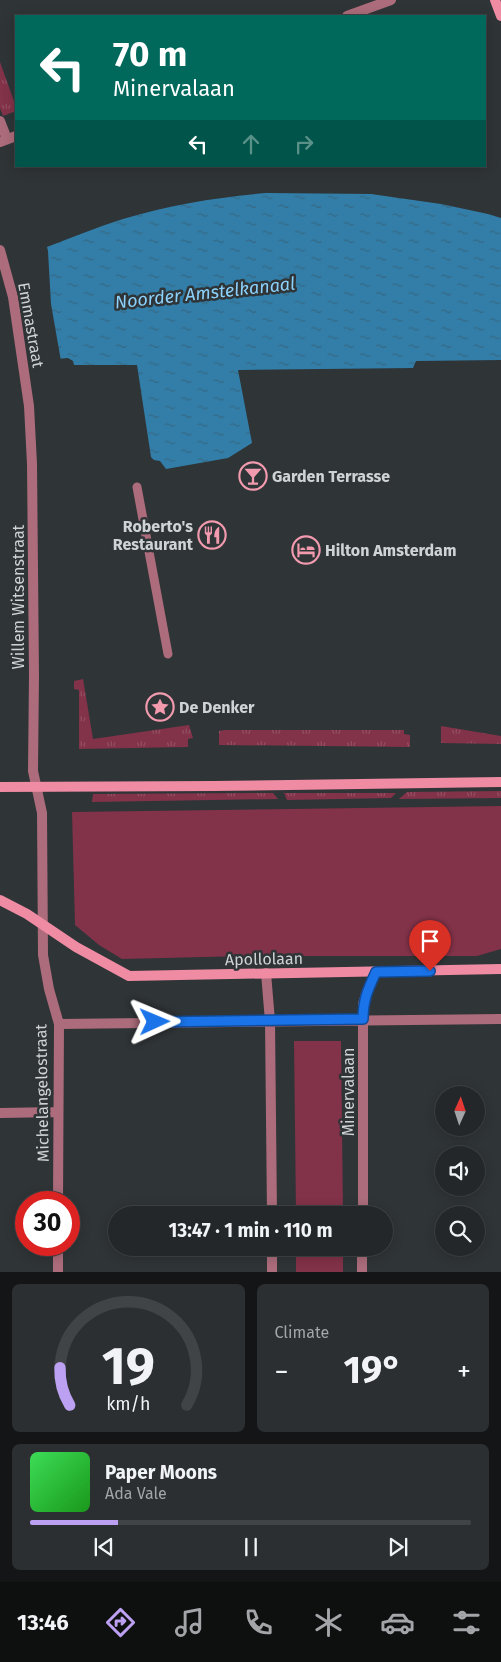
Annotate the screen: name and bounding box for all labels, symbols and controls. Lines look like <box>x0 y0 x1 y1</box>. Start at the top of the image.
text: 70 m <box>113 33 187 75</box>
icon: left <box>30 35 95 100</box>
text: Minervalaan <box>113 75 235 102</box>
icon: left <box>184 130 212 158</box>
icon: ahead <box>237 130 265 158</box>
icon: right <box>290 130 318 158</box>
water label: Noorder Amstelkanaal <box>114 273 296 313</box>
street label: Emmastraat <box>14 281 48 369</box>
bar icon: Garden Terrasse <box>238 461 268 491</box>
place label: Garden Terrasse <box>272 467 390 486</box>
place label: Roberto's Restaurant <box>113 517 194 554</box>
restaurant icon: Roberto's Restaurant <box>197 520 227 550</box>
street label: Willem Witsenstraat <box>9 524 28 669</box>
hotel icon: Hilton Amsterdam <box>291 535 321 565</box>
place label: Hilton Amsterdam <box>325 541 456 560</box>
place icon: De Denker <box>145 692 175 722</box>
place label: De Denker <box>179 698 255 717</box>
pin <box>409 920 451 971</box>
icon: arrive <box>416 927 444 955</box>
street label: Apollolaan <box>225 949 303 969</box>
position arrow <box>128 995 180 1047</box>
street label: Michelangelostraat <box>31 1024 53 1162</box>
street label: Minervalaan <box>339 1048 358 1136</box>
north arrow <box>435 1086 485 1136</box>
map controls <box>435 1086 485 1256</box>
button: sound <box>435 1146 485 1196</box>
speed limit sign: 30 <box>15 1191 80 1256</box>
button: search <box>435 1206 485 1256</box>
text: 13:47 · 1 min · 110 m <box>168 1219 333 1242</box>
text: Climate <box>275 1323 329 1342</box>
text: 19 <box>102 1335 155 1398</box>
text: 19° <box>343 1347 402 1393</box>
text: − <box>275 1355 289 1388</box>
text: + <box>457 1355 471 1388</box>
text: km/h <box>106 1393 150 1415</box>
text: Paper Moons <box>105 1461 217 1484</box>
text: Ada Vale <box>105 1484 167 1503</box>
icon: previous <box>90 1533 118 1561</box>
icon: pause <box>237 1533 265 1561</box>
icon: next <box>384 1533 412 1561</box>
icon: directions <box>103 1605 138 1640</box>
icon: music <box>172 1605 207 1640</box>
icon: phone <box>241 1605 276 1640</box>
icon: climate <box>311 1605 346 1640</box>
icon: car <box>380 1605 415 1640</box>
icon: filters <box>449 1605 484 1640</box>
text: 13:46 <box>17 1609 69 1636</box>

